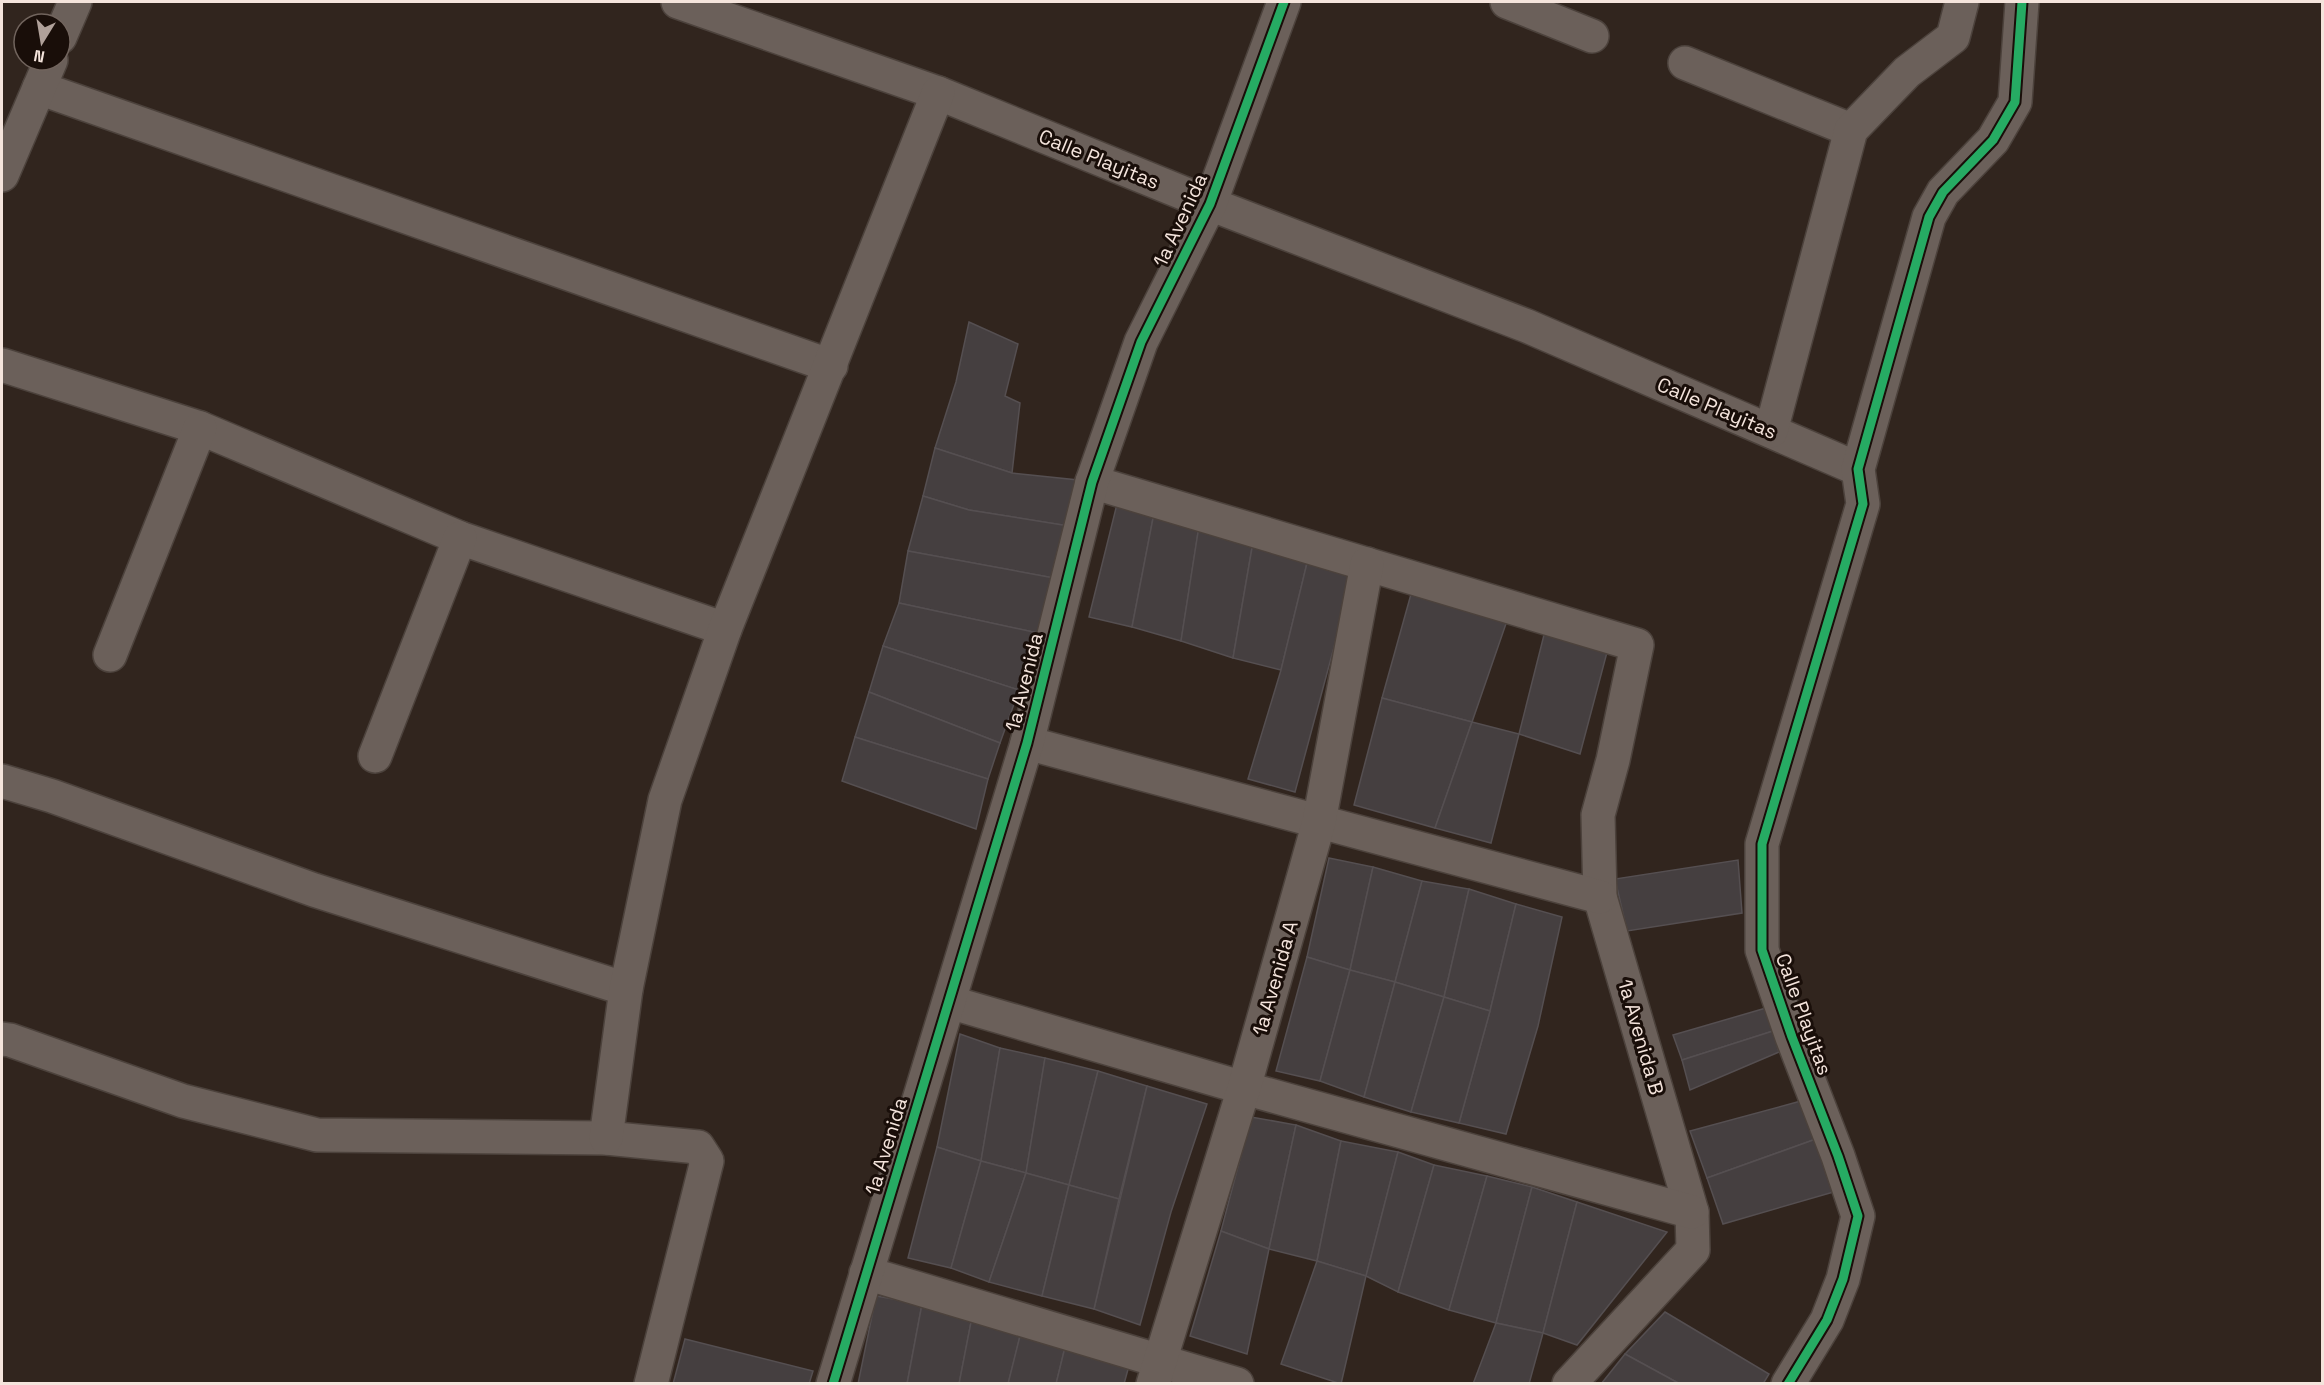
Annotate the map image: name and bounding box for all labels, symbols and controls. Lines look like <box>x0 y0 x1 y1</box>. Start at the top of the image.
north arrow <box>12 12 72 72</box>
text: N <box>32 45 47 68</box>
street label: Calle Playitas <box>1035 123 1163 195</box>
street label: 1a Avenida <box>1147 169 1213 271</box>
street label: Calle Playitas <box>1653 371 1781 445</box>
street label: 1a Avenida <box>999 630 1049 734</box>
street label: 1a Avenida A <box>1246 917 1304 1038</box>
street label: Calle Playitas <box>1770 950 1838 1078</box>
street label: 1a Avenida B <box>1612 976 1670 1098</box>
street label: 1a Avenida <box>859 1094 913 1198</box>

